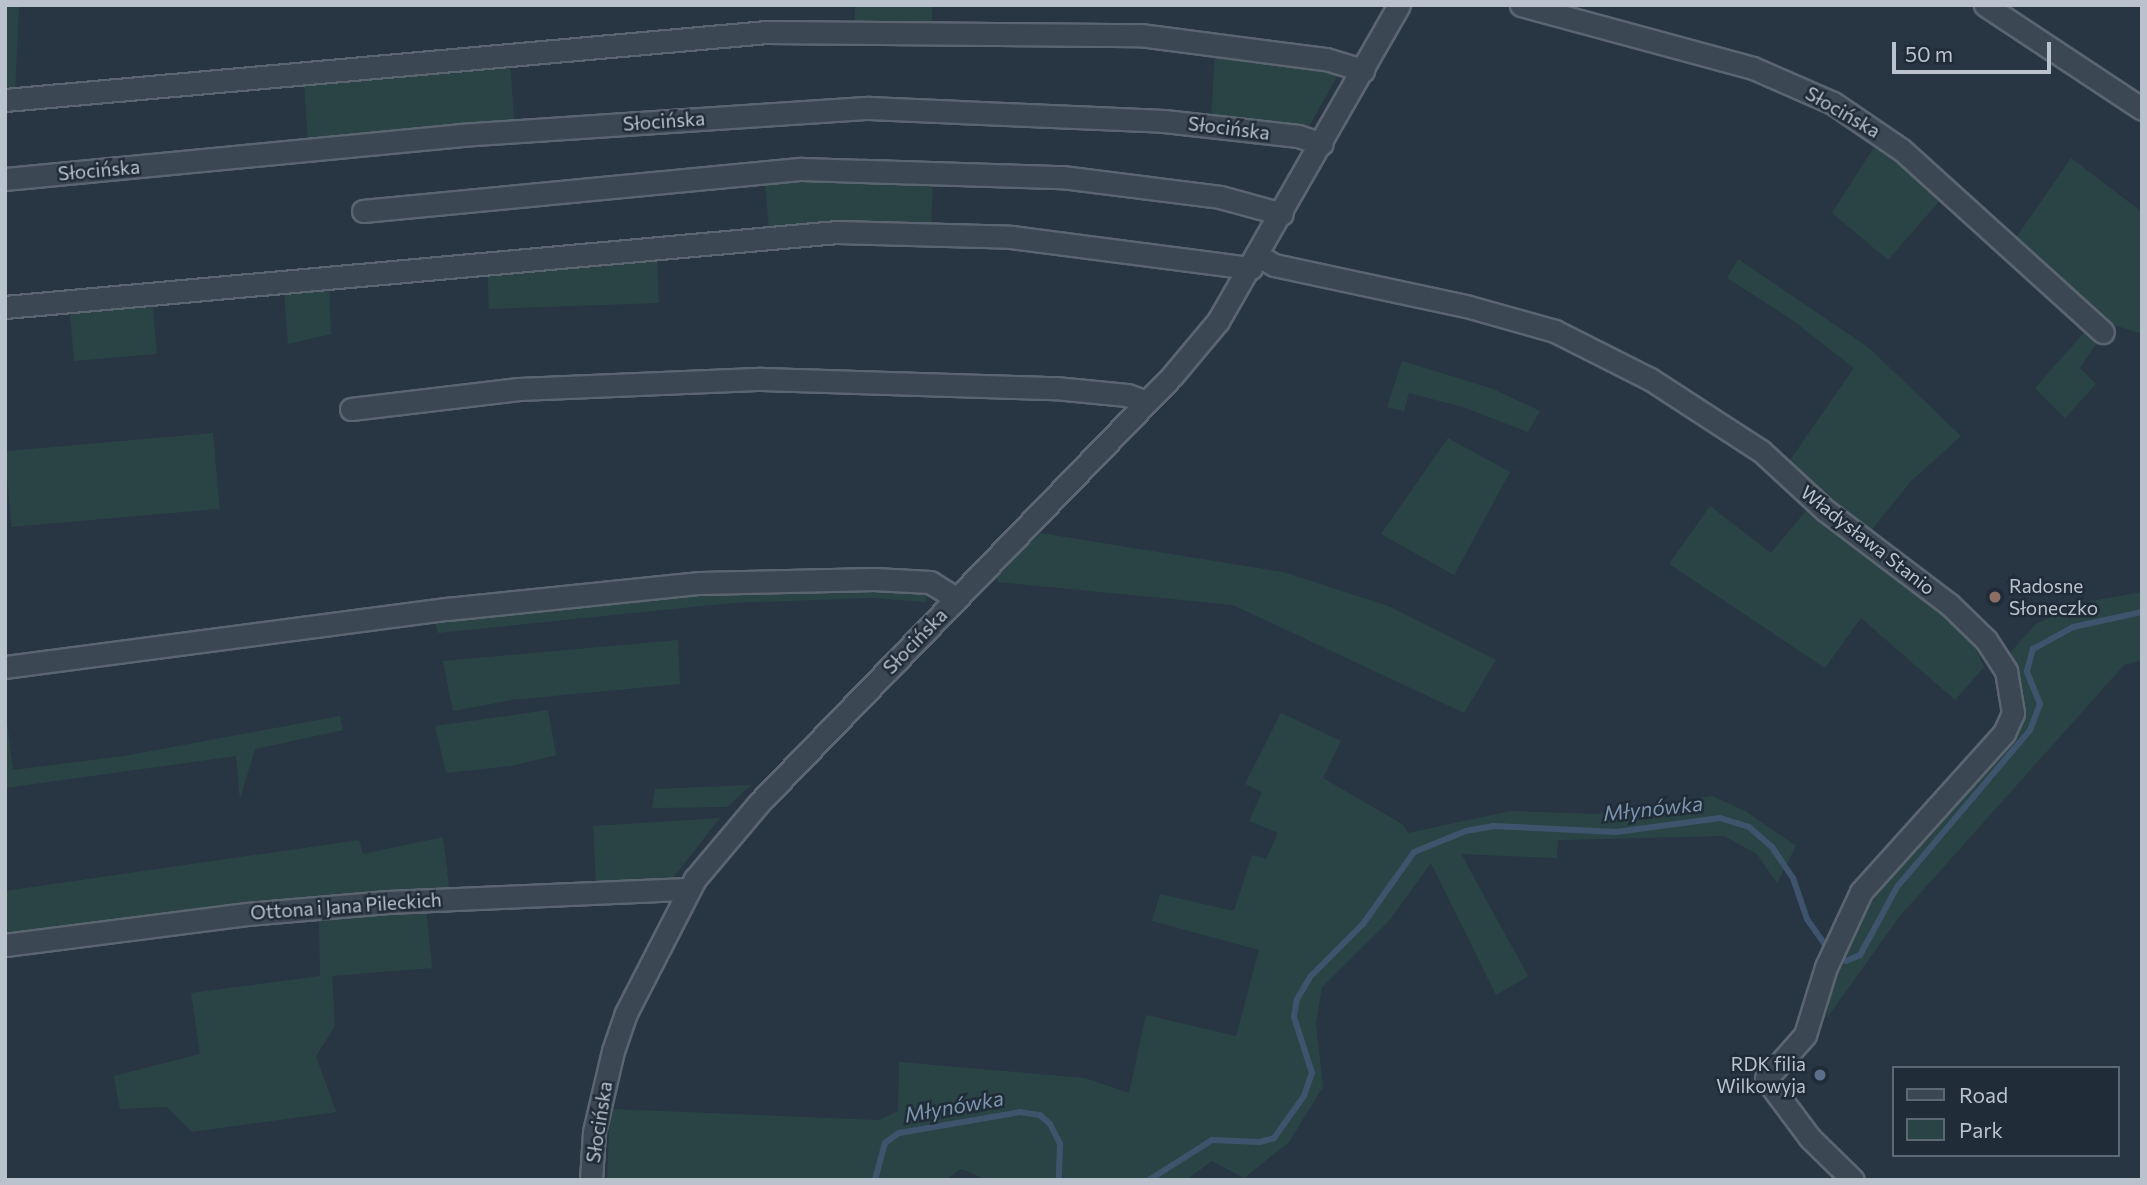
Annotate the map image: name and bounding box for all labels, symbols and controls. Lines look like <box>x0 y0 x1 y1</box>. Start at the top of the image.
scale bar <box>1895 28 2054 72</box>
text: 50 m <box>1905 41 1953 66</box>
street label: Słocińska <box>1802 82 1884 142</box>
street label: Słocińska <box>622 107 706 135</box>
street label: Słocińska <box>1187 112 1271 144</box>
street label: Słocińska <box>57 155 141 185</box>
street label: Władysława Stanio <box>1796 481 1940 599</box>
place label: Radosne Słoneczko <box>2009 575 2098 619</box>
marker: Radosne Słoneczko <box>1987 589 2003 605</box>
street label: Słocińska <box>878 603 952 679</box>
water label: Młynówka <box>1602 790 1704 826</box>
street label: Ottona i Jana Pileckich <box>250 888 442 924</box>
place label: RDK filia Wilkowyja <box>1716 1053 1806 1097</box>
legend <box>1892 1066 2119 1157</box>
marker: RDK filia Wilkowyja <box>1812 1067 1828 1083</box>
street label: Słocińska <box>581 1080 617 1164</box>
text: Road <box>1959 1082 2008 1107</box>
water label: Młynówka <box>902 1085 1006 1127</box>
text: Park <box>1959 1117 2003 1142</box>

